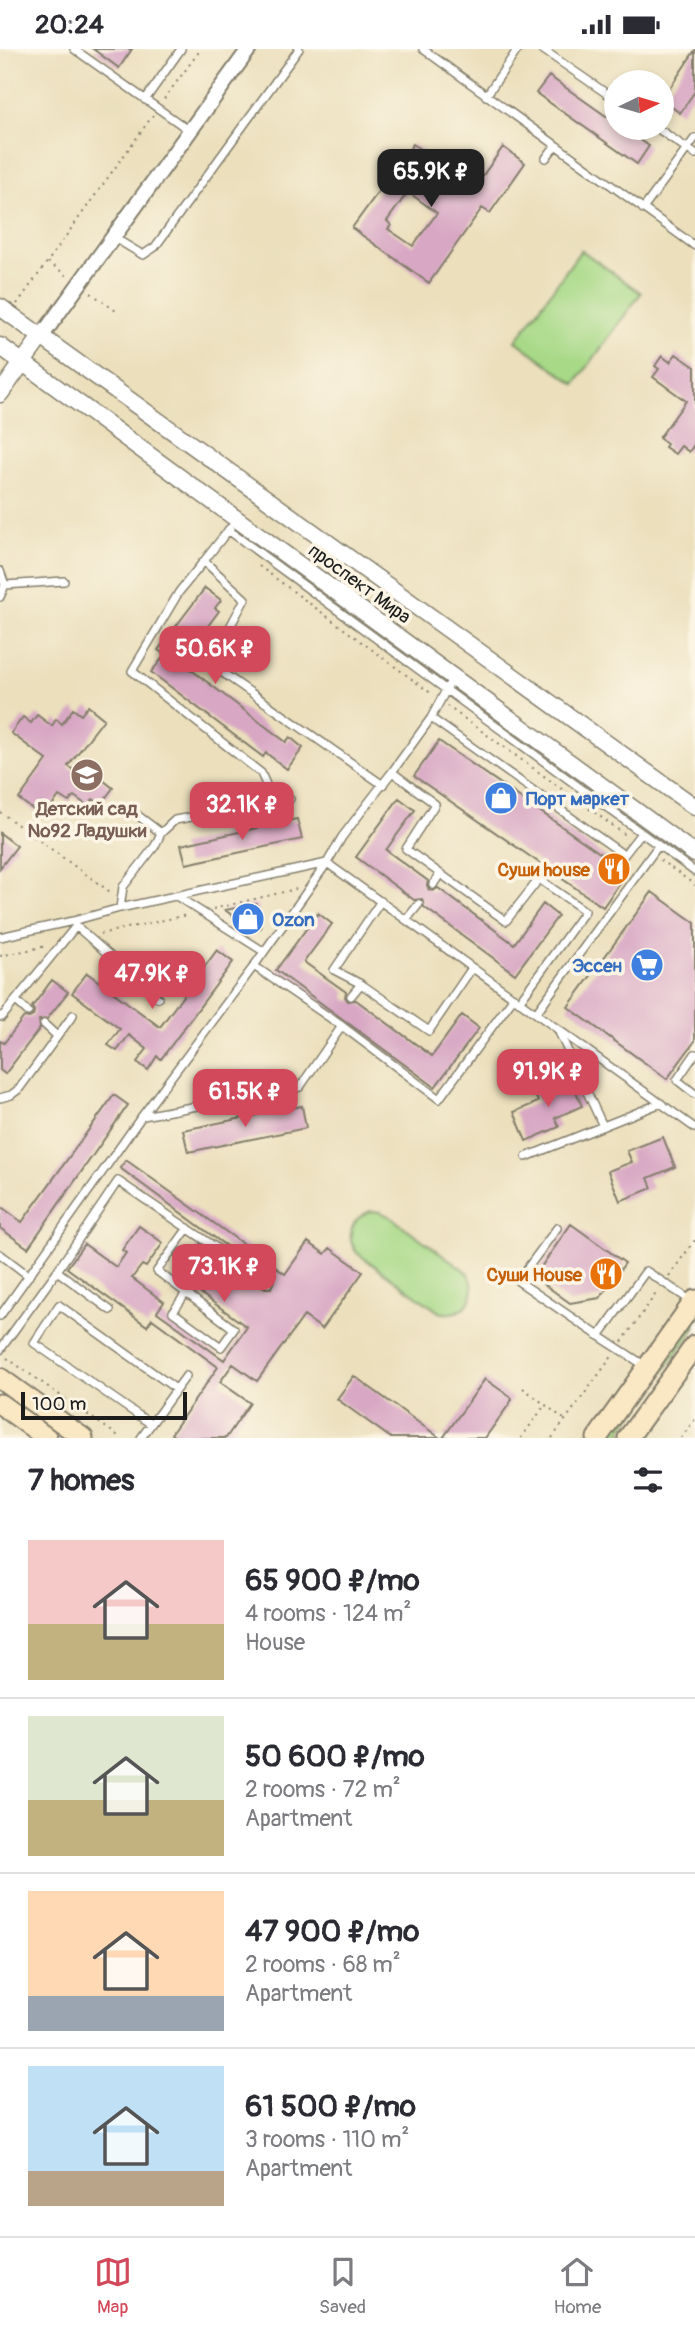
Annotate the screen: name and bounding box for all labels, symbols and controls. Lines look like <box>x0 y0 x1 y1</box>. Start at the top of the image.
text: 20:24 <box>35 9 104 41</box>
north arrow <box>604 70 674 140</box>
map controls <box>604 70 674 140</box>
pin: 65.9K ₽ <box>366 149 496 209</box>
text: 65.9K ₽ <box>393 157 469 186</box>
street label: проспект Мира <box>303 539 416 629</box>
pin: 50.6K ₽ <box>150 627 280 686</box>
text: 50.6K ₽ <box>175 634 255 663</box>
school or university icon: Детский сад №92 Ладушки <box>68 756 106 794</box>
shop icon: Порт маркет <box>482 779 520 817</box>
pin: 32.1K ₽ <box>177 783 307 842</box>
place label: Порт маркет <box>526 787 630 811</box>
text: 32.1K ₽ <box>206 790 278 819</box>
place label: Детский сад №92 Ладушки <box>27 797 147 843</box>
restaurant icon: Суши house <box>595 850 633 888</box>
place label: Суши house <box>498 858 591 882</box>
shop icon: Ozon <box>229 900 267 938</box>
place label: Ozon <box>272 908 315 932</box>
supermarket icon: Эссен <box>628 946 666 984</box>
pin: 47.9K ₽ <box>87 951 217 1011</box>
place label: Эссен <box>572 954 622 978</box>
text: 47.9K ₽ <box>114 959 190 988</box>
pin: 91.9K ₽ <box>483 1049 613 1109</box>
text: 91.9K ₽ <box>513 1057 583 1086</box>
pin: 61.5K ₽ <box>180 1069 310 1129</box>
text: 61.5K ₽ <box>209 1077 281 1106</box>
pin: 73.1K ₽ <box>159 1245 289 1304</box>
text: 73.1K ₽ <box>188 1252 260 1281</box>
restaurant icon: Суши House <box>587 1255 625 1293</box>
place label: Суши House <box>486 1263 583 1287</box>
scale bar <box>21 1389 187 1421</box>
text: 100 m <box>32 1392 86 1416</box>
icon: filters <box>629 1461 667 1499</box>
text: 7 homes <box>28 1462 135 1499</box>
text: 65 900 ₽/mo <box>245 1562 420 1599</box>
icon: home <box>84 1568 168 1652</box>
text: 4 rooms · 124 m² <box>245 1599 411 1628</box>
text: House <box>245 1628 305 1657</box>
text: 50 600 ₽/mo <box>245 1738 425 1775</box>
icon: home <box>84 1744 168 1828</box>
text: 2 rooms · 72 m² <box>245 1775 401 1804</box>
text: Apartment <box>245 1804 352 1833</box>
text: 47 900 ₽/mo <box>245 1913 419 1950</box>
icon: home <box>84 1919 168 2003</box>
text: 2 rooms · 68 m² <box>245 1950 401 1979</box>
text: Apartment <box>245 1979 352 2008</box>
text: 61 500 ₽/mo <box>245 2088 416 2125</box>
icon: home <box>84 2094 168 2178</box>
text: 3 rooms · 110 m² <box>245 2125 409 2154</box>
text: Apartment <box>245 2154 352 2183</box>
tab: Map <box>94 2253 132 2319</box>
tab: Saved <box>319 2253 366 2319</box>
tab: Home <box>553 2253 601 2319</box>

